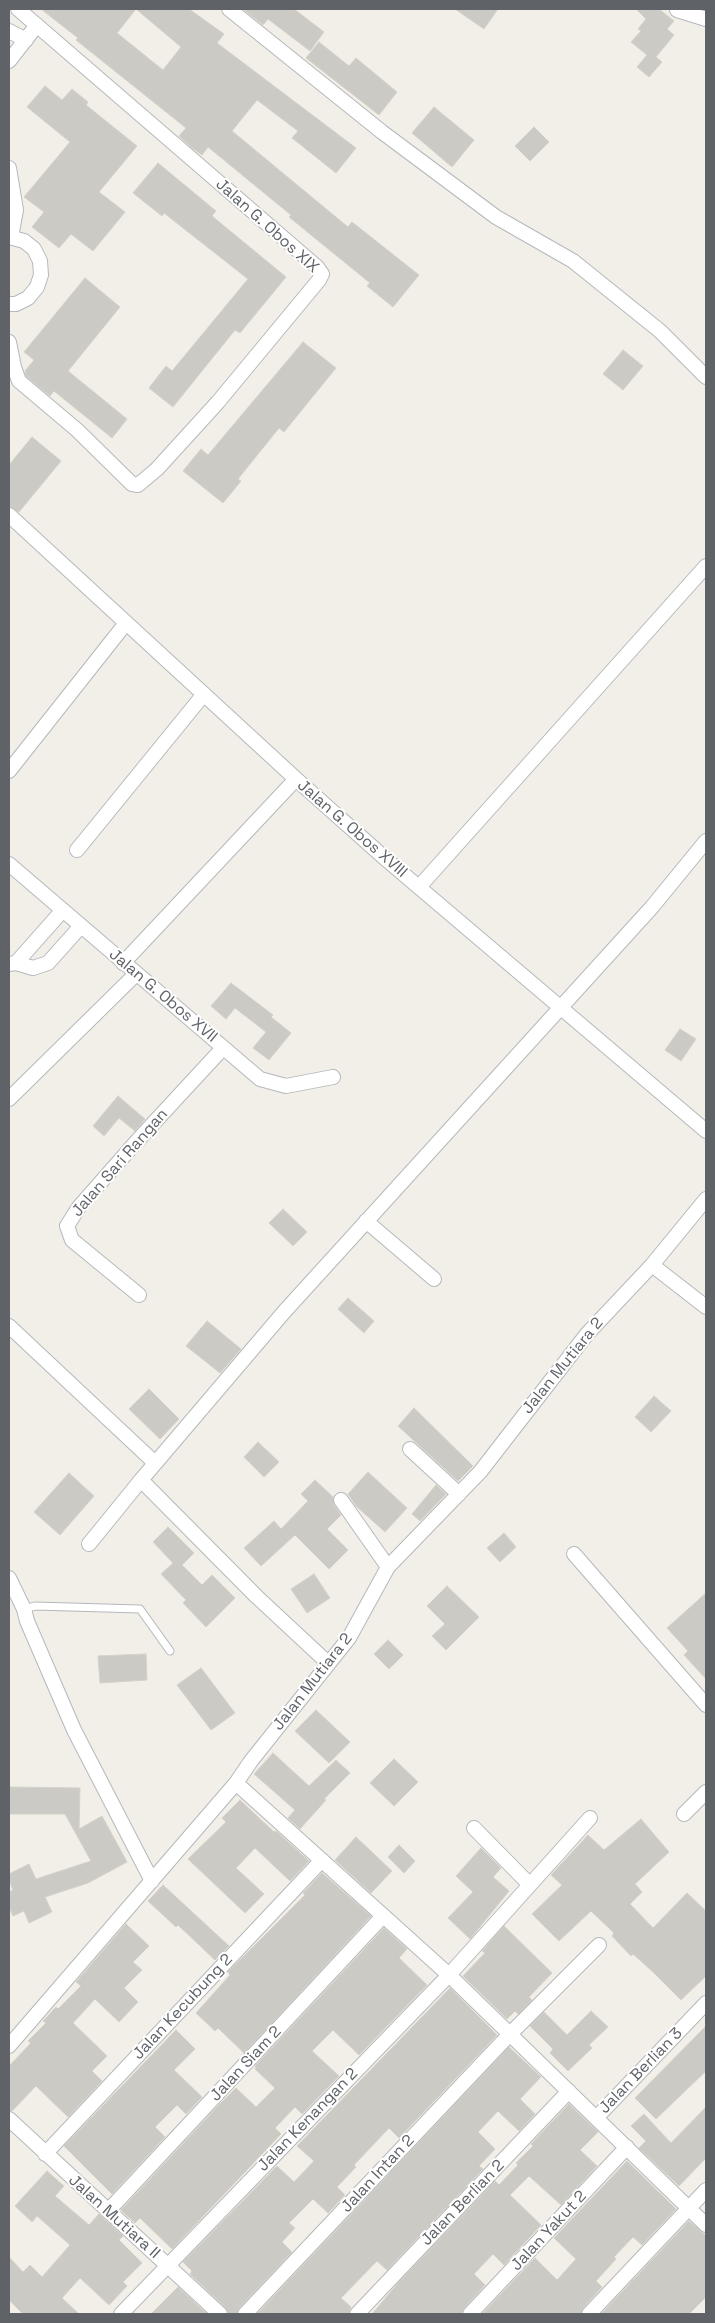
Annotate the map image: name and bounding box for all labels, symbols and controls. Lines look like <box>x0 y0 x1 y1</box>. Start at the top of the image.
street label: Jalan G. Obos XIX <box>212 175 322 277</box>
street label: Jalan G. Obos XVIII <box>293 776 411 882</box>
street label: Jalan G. Obos XVII <box>105 945 221 1047</box>
street label: Jalan Sari Rangan <box>68 1105 172 1221</box>
street label: Jalan Mutiara 2 <box>518 1314 608 1418</box>
street label: Jalan Mutiara 2 <box>269 1630 357 1734</box>
street label: Jalan Kecubung 2 <box>129 1950 237 2064</box>
street label: Jalan Siam 2 <box>206 2022 286 2106</box>
street label: Jalan Berlian 3 <box>595 2024 687 2118</box>
street label: Jalan Kenangan 2 <box>254 2064 362 2176</box>
street label: Jalan Intan 2 <box>337 2131 419 2217</box>
street label: Jalan Berlian 2 <box>417 2156 509 2250</box>
street label: Jalan Mutiara II <box>64 2171 164 2263</box>
street label: Jalan Yakut 2 <box>507 2187 591 2275</box>

